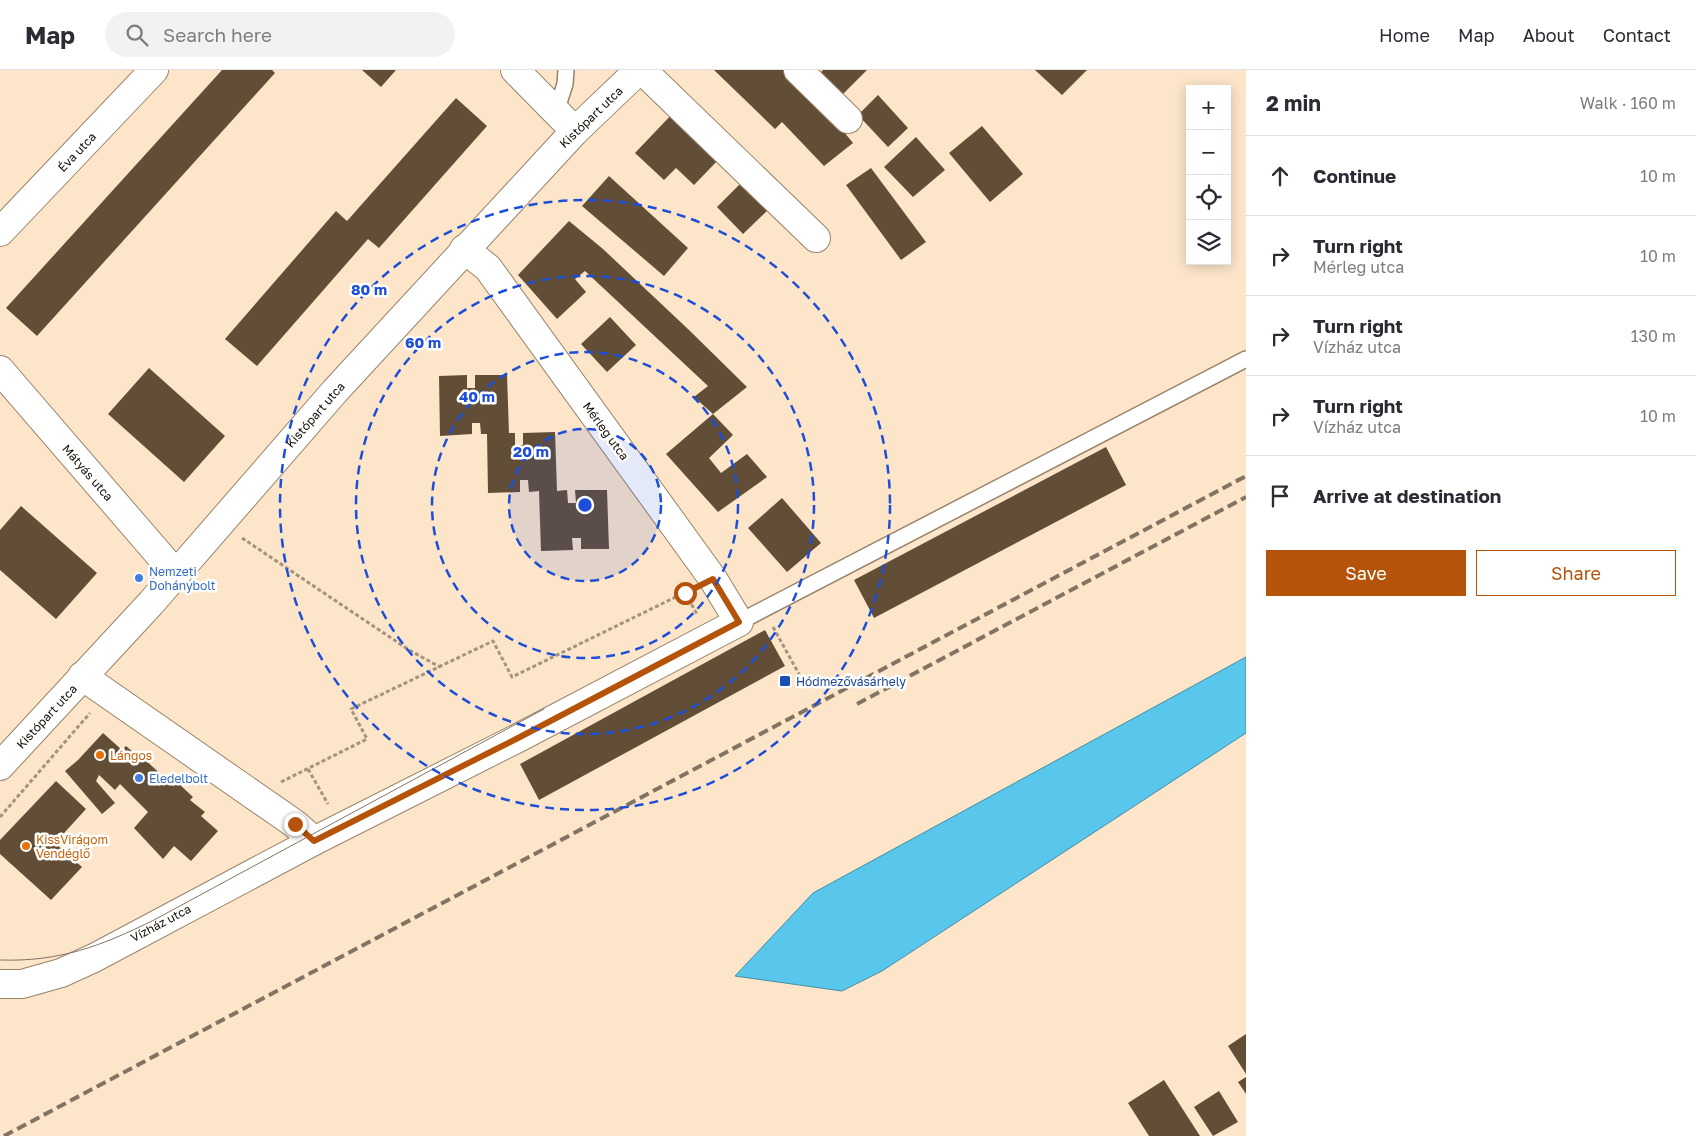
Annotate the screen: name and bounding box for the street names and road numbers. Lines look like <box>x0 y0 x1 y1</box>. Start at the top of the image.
street label: Kistópart utca <box>556 83 626 151</box>
street label: Éva utca <box>54 129 99 174</box>
street label: Kistópart utca <box>282 378 347 450</box>
street label: Mérleg utca <box>580 399 632 463</box>
street label: Mátyás utca <box>60 441 117 504</box>
street label: Kistópart utca <box>13 681 80 751</box>
street label: Vízház utca <box>128 901 193 945</box>

